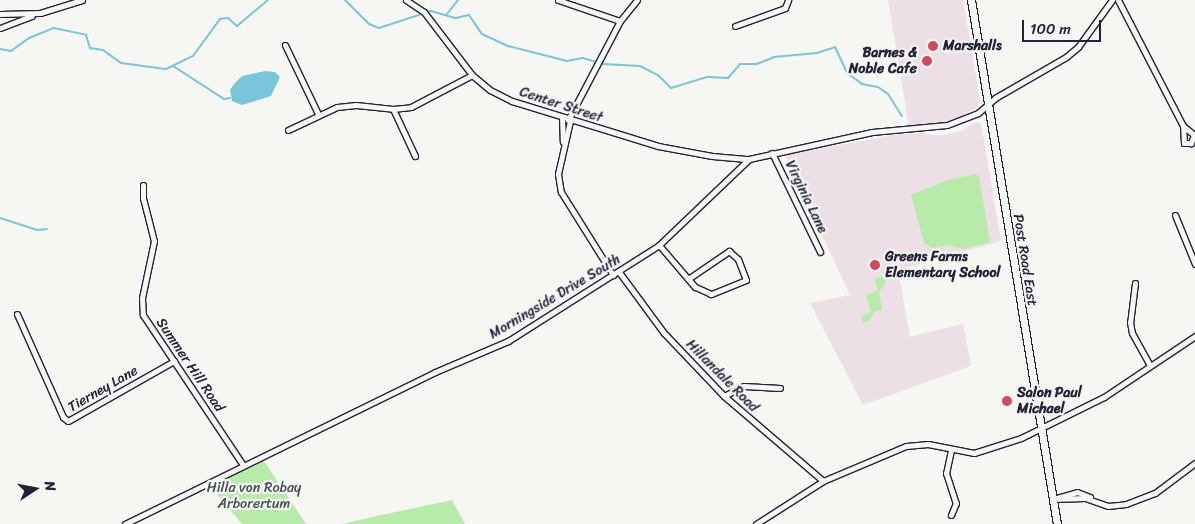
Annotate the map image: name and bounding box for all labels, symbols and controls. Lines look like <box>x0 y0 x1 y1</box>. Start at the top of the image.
scale bar <box>1025 10 1104 42</box>
text: 100 m <box>1030 16 1071 42</box>
place label: Marshalls <box>943 38 1002 54</box>
marker: Marshalls <box>927 40 939 52</box>
place label: Barnes & Noble Cafe <box>849 45 917 78</box>
marker: Barnes & Noble Cafe <box>921 55 933 67</box>
street label: Center Street <box>517 84 605 126</box>
street label: Virginia Lane <box>781 158 831 236</box>
street label: Post Road East <box>1009 213 1041 307</box>
place label: Greens Farms Elementary School <box>885 249 1001 282</box>
street label: Morningside Drive South <box>486 251 624 343</box>
marker: Greens Farms Elementary School <box>869 259 881 271</box>
street label: Summer Hill Road <box>152 315 228 415</box>
street label: Hillandale Road <box>682 336 762 416</box>
street label: Tierney Lane <box>65 362 141 416</box>
place label: Salon Paul Michael <box>1017 385 1082 418</box>
marker: Salon Paul Michael <box>1001 395 1013 407</box>
north arrow <box>10 464 60 514</box>
text: N <box>37 479 63 493</box>
park label: Hilla von Robay Arborertum <box>207 480 301 512</box>

